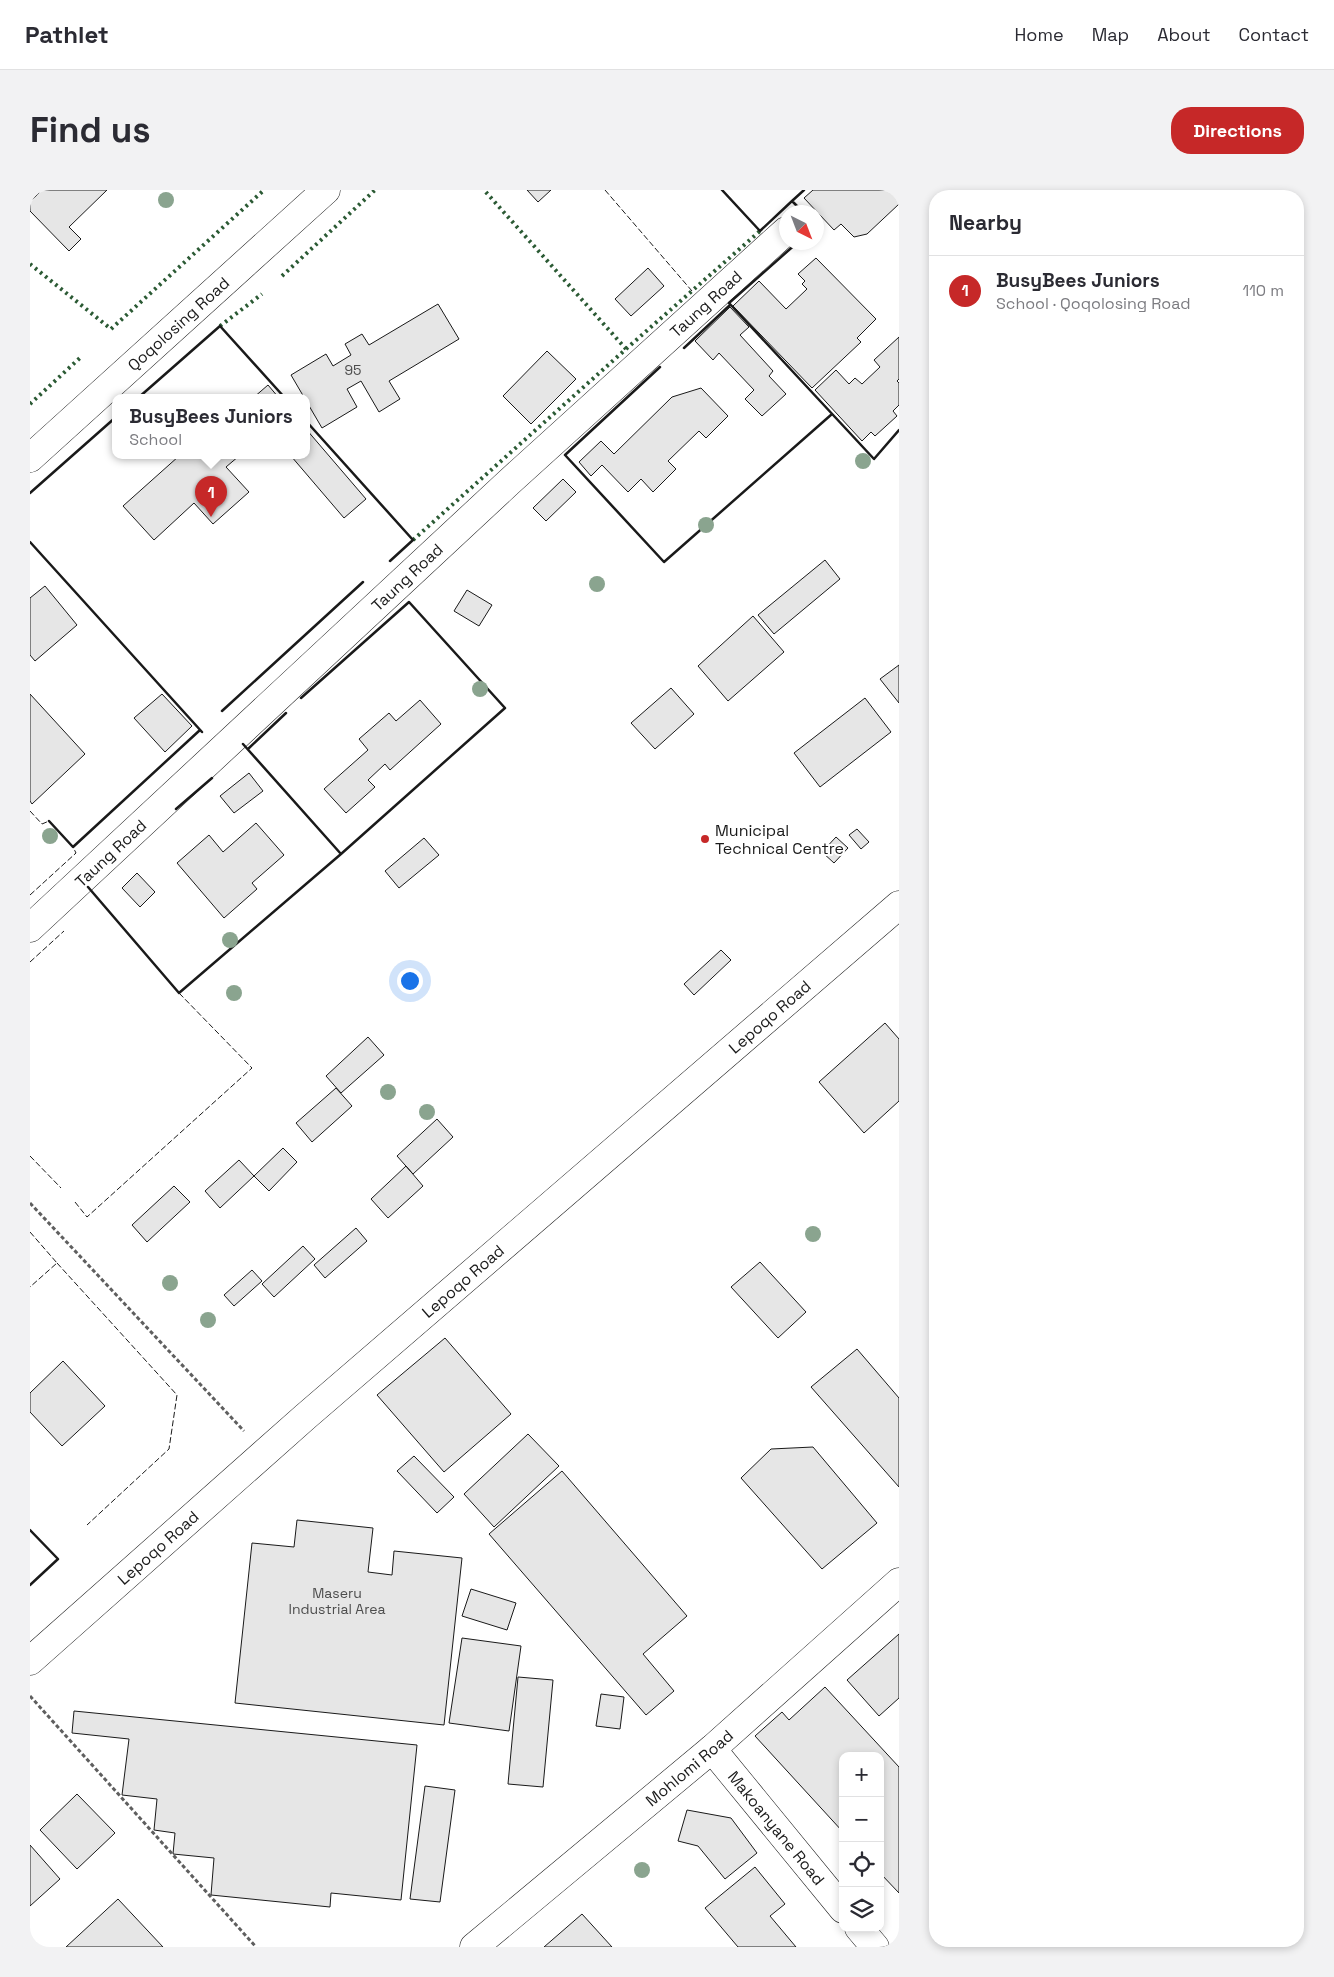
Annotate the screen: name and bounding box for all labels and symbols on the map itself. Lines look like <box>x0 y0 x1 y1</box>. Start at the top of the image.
north arrow <box>779 205 824 250</box>
street label: Taung Road <box>665 266 746 342</box>
street label: Qoqolosing Road <box>123 272 234 375</box>
house number: 95 <box>345 361 361 379</box>
pin: 1 <box>195 476 227 517</box>
street label: Taung Road <box>367 539 447 616</box>
street label: Taung Road <box>70 815 151 892</box>
place label: Municipal Technical Centre <box>715 820 844 859</box>
marker: Municipal Technical Centre <box>699 833 711 845</box>
your location <box>397 968 423 994</box>
street label: Lepoqo Road <box>724 975 815 1058</box>
street label: Lepoqo Road <box>417 1240 508 1322</box>
street label: Lepoqo Road <box>113 1506 203 1589</box>
house number: Maseru Industrial Area <box>288 1584 386 1618</box>
street label: Mohlomi Road <box>641 1725 737 1811</box>
street label: Makoanyane Road <box>724 1766 830 1889</box>

